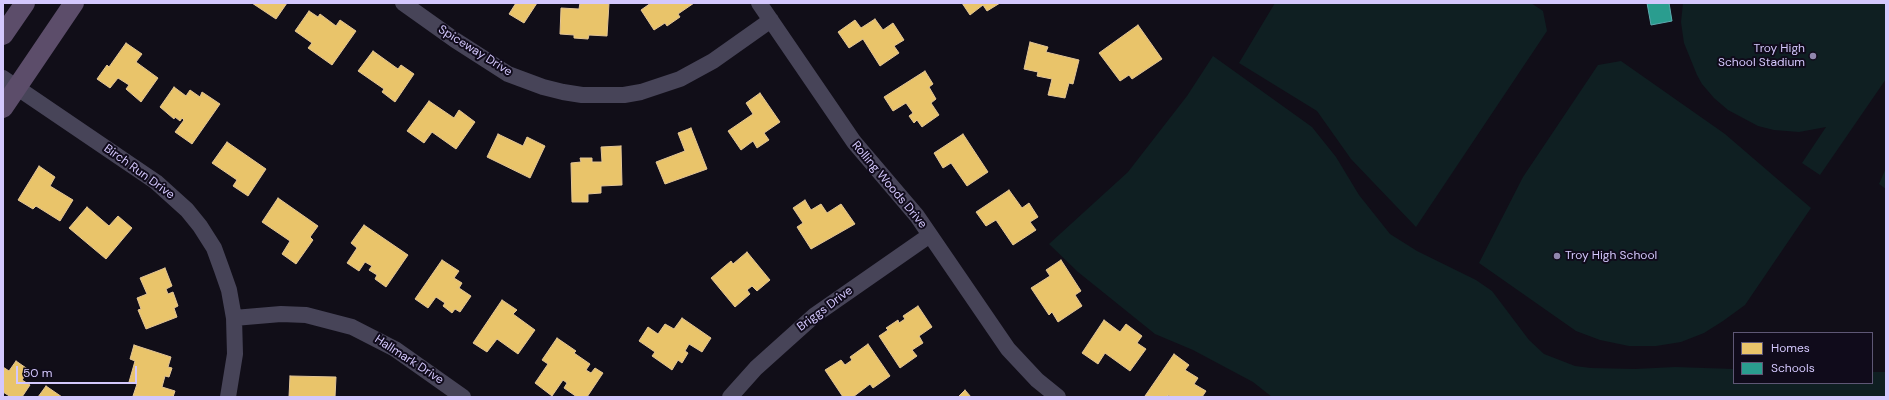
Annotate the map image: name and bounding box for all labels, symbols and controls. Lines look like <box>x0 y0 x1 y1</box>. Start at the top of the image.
street label: Spiceway Drive <box>435 23 515 79</box>
place label: Troy High School Stadium <box>1718 42 1805 70</box>
marker: Troy High School Stadium <box>1808 51 1818 61</box>
street label: Rolling Woods Drive <box>848 139 930 231</box>
street label: Birch Run Drive <box>101 142 177 202</box>
place label: Troy High School <box>1565 249 1657 263</box>
marker: Troy High School <box>1552 251 1562 261</box>
street label: Briggs Drive <box>794 284 856 334</box>
street label: Hallmark Drive <box>372 332 446 388</box>
legend <box>1733 332 1873 384</box>
text: Homes <box>1771 340 1810 356</box>
scale bar <box>18 358 139 384</box>
text: Schools <box>1771 360 1815 376</box>
text: 50 m <box>23 365 52 381</box>

